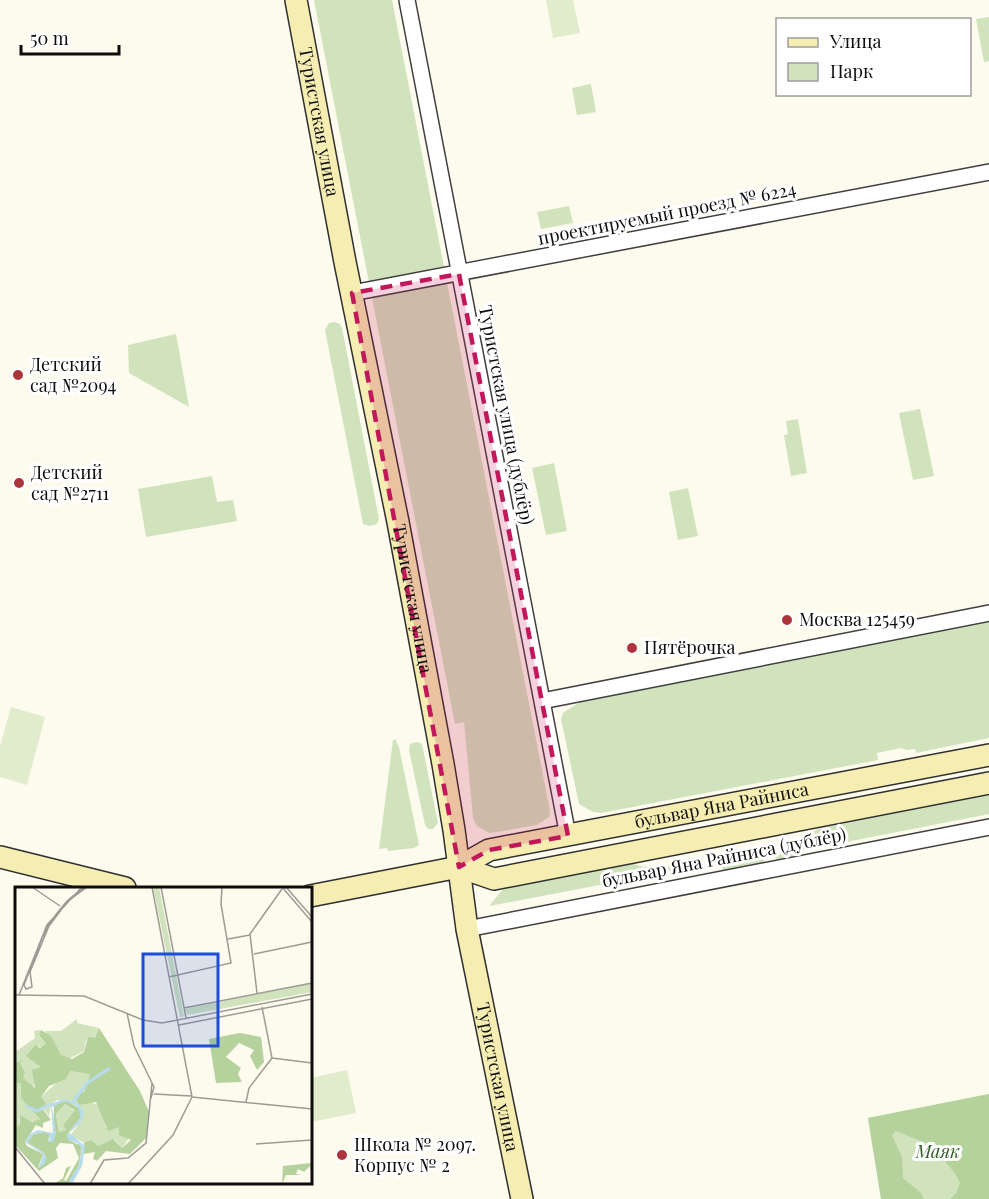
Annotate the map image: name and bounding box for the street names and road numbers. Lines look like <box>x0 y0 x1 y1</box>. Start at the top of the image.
street label: Туристская улица <box>294 45 346 198</box>
street label: проектируемый проезд № 6224 <box>536 176 798 250</box>
street label: Туристская улица (дублёр) <box>474 303 540 527</box>
street label: Туристская улица <box>388 522 439 675</box>
street label: бульвар Яна Райниса <box>632 777 811 833</box>
street label: бульвар Яна Райниса (дублёр) <box>600 822 848 892</box>
street label: Туристская улица <box>471 1000 525 1154</box>

